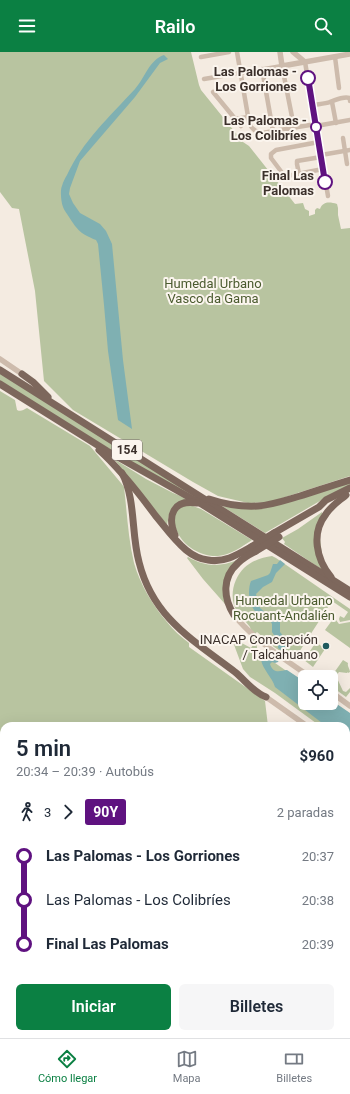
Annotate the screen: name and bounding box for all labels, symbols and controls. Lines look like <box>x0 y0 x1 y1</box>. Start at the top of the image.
icon: menu <box>16 15 38 37</box>
icon: search <box>312 15 334 37</box>
text: Railo <box>155 16 195 37</box>
place label: Las Palomas - Los Gorriones <box>214 64 297 94</box>
marker: Las Palomas - Los Gorriones <box>300 70 316 86</box>
place label: Las Palomas - Los Colibríes <box>224 113 307 143</box>
marker: Las Palomas - Los Colibríes <box>310 121 322 133</box>
place label: Final Las Palomas <box>262 168 314 198</box>
marker: Final Las Palomas <box>317 174 333 190</box>
park label: Humedal Urbano Vasco da Gama <box>164 276 262 306</box>
road number: 154 <box>112 440 142 460</box>
park label: Humedal Urbano Rocuant-Andalién <box>233 593 335 623</box>
place label: INACAP Concepción / Talcahuano <box>200 632 318 662</box>
marker: INACAP Concepción / Talcahuano <box>321 641 331 651</box>
map controls <box>298 670 338 710</box>
button: locate <box>298 670 338 710</box>
text: 5 min <box>16 736 71 761</box>
text: $960 <box>300 747 334 765</box>
text: 20:34 – 20:39 · Autobús <box>16 764 154 779</box>
icon: walk <box>16 801 38 823</box>
icon: forward <box>57 801 79 823</box>
text: 90Y <box>93 804 118 820</box>
text: 3 <box>44 805 51 820</box>
text: 2 paradas <box>277 805 334 820</box>
text: Las Palomas - Los Gorriones <box>46 847 240 865</box>
text: 20:37 <box>302 849 334 864</box>
text: Las Palomas - Los Colibríes <box>46 891 231 909</box>
text: 20:38 <box>302 893 334 908</box>
text: Final Las Palomas <box>46 935 169 953</box>
text: 20:39 <box>302 937 334 952</box>
button: Iniciar <box>16 984 171 1030</box>
button: Billetes <box>179 984 334 1030</box>
tab: Cómo llegar <box>38 1048 97 1085</box>
tab: Mapa <box>173 1048 201 1085</box>
tab: Billetes <box>276 1048 312 1085</box>

